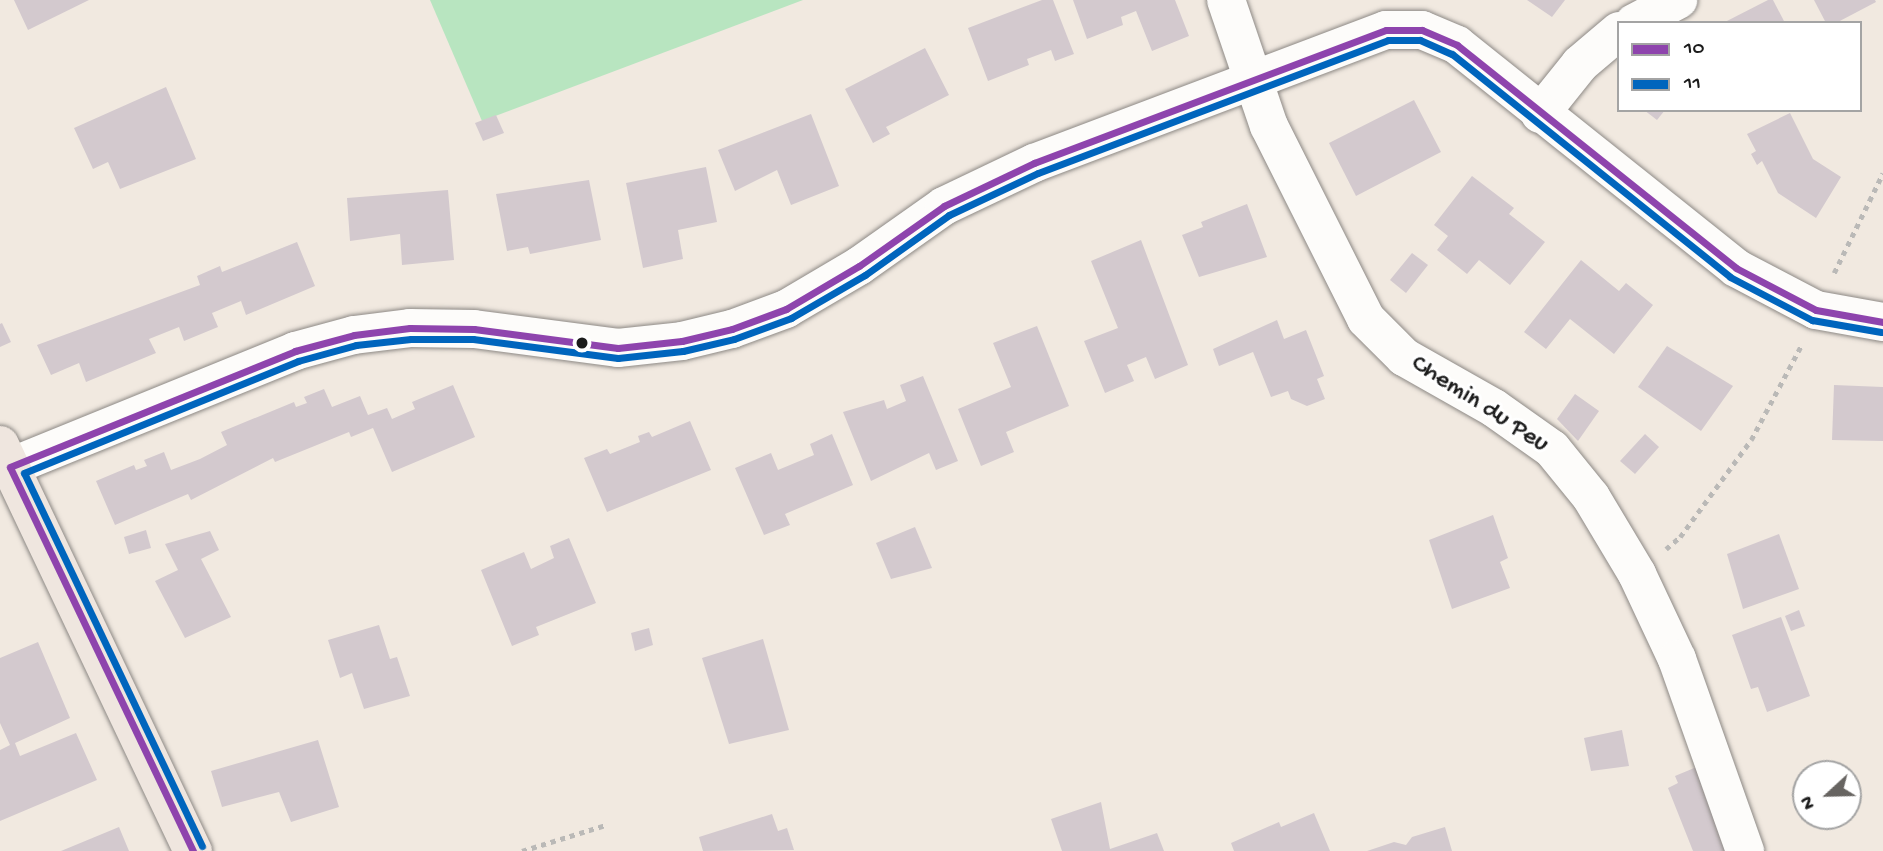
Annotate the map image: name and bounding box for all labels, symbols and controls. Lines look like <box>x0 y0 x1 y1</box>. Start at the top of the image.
legend <box>1617 21 1862 112</box>
text: 10 <box>1684 37 1704 62</box>
text: 11 <box>1684 72 1701 97</box>
unlabelled marker <box>575 336 589 350</box>
street label: Chemin du Peu <box>1404 349 1554 461</box>
north arrow <box>1792 760 1862 830</box>
text: N <box>1796 792 1822 812</box>

